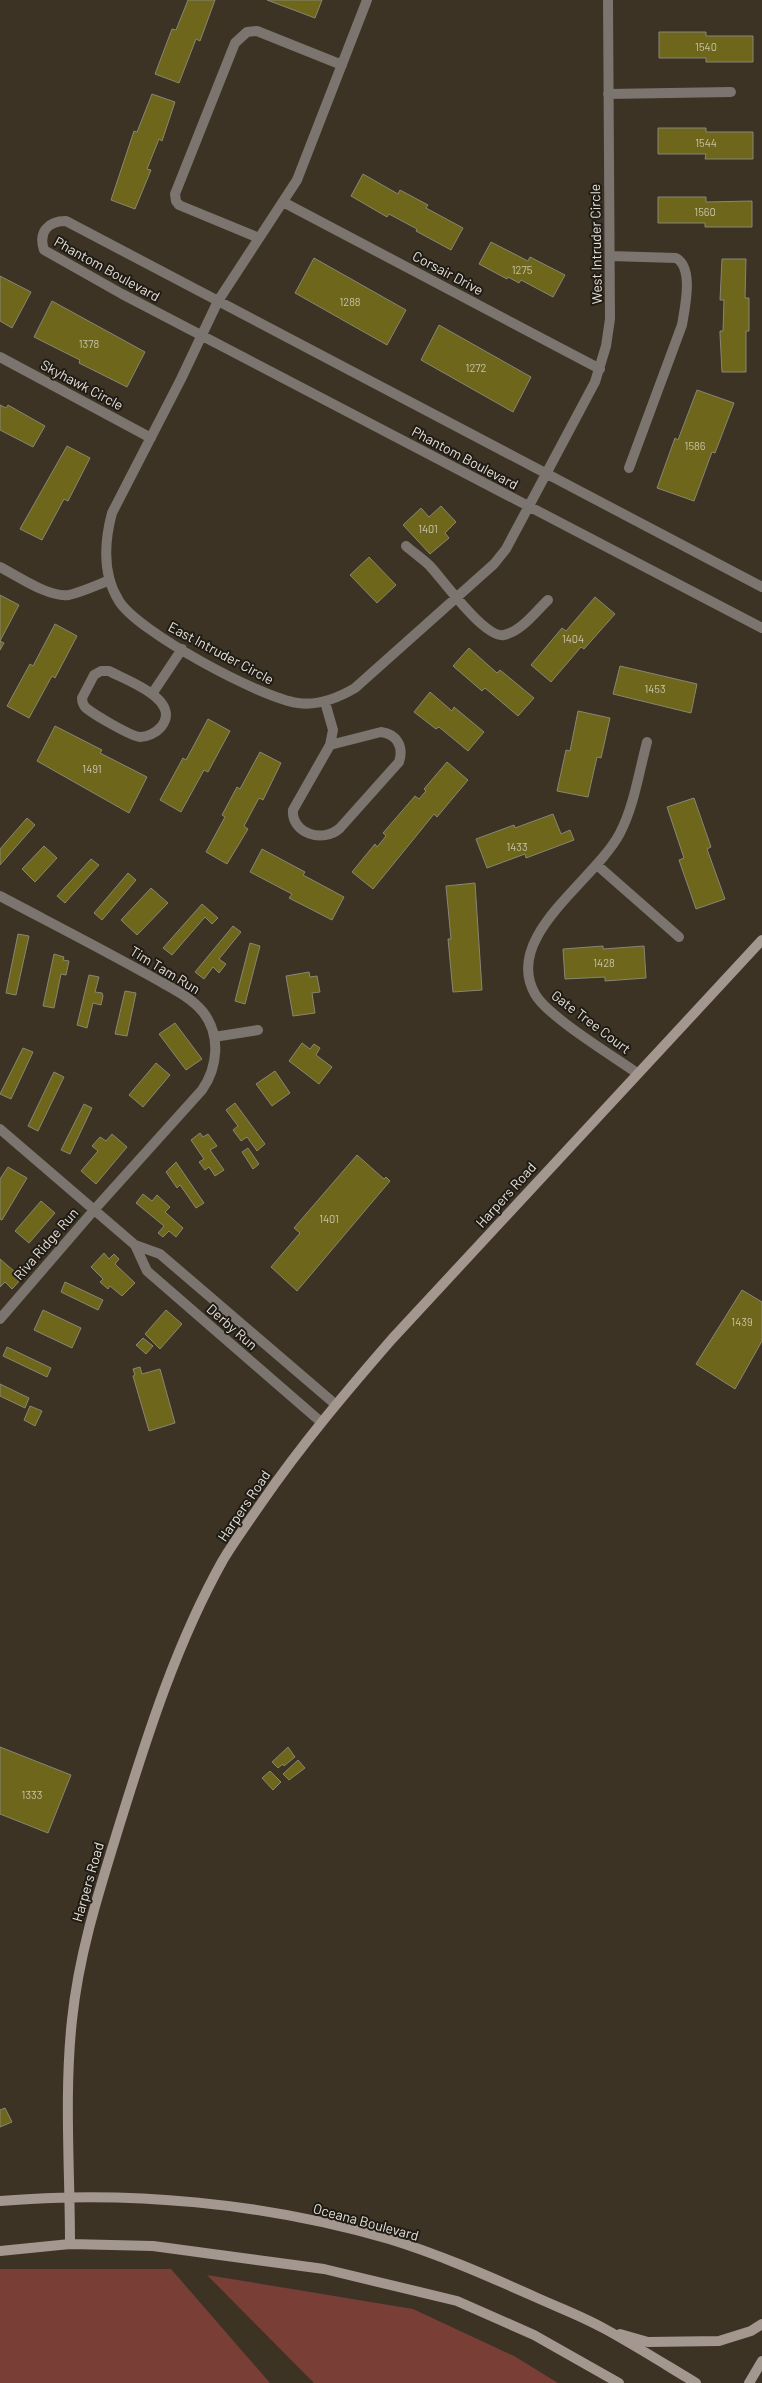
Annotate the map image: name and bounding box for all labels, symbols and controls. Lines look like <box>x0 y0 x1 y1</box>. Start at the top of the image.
house number: 1540 <box>695 40 717 53</box>
house number: 1544 <box>695 136 717 149</box>
street label: West Intruder Circle <box>586 184 605 304</box>
house number: 1560 <box>694 205 716 218</box>
street label: Phantom Boulevard <box>51 232 163 305</box>
street label: Corsair Drive <box>410 247 487 298</box>
house number: 1275 <box>512 263 533 276</box>
house number: 1288 <box>339 295 361 308</box>
house number: 1378 <box>79 337 99 350</box>
street label: Skyhawk Circle <box>38 356 127 413</box>
house number: 1272 <box>466 361 487 374</box>
street label: Phantom Boulevard <box>409 422 521 493</box>
house number: 1586 <box>685 439 706 452</box>
house number: 1401 <box>418 522 438 535</box>
street label: East Intruder Circle <box>166 618 277 688</box>
house number: 1404 <box>562 632 584 645</box>
house number: 1453 <box>644 682 666 695</box>
house number: 1491 <box>82 762 102 775</box>
house number: 1433 <box>506 840 528 853</box>
street label: Tim Tam Run <box>127 942 203 997</box>
house number: 1428 <box>593 956 615 969</box>
street label: Gate Tree Court <box>548 986 634 1057</box>
street label: Harpers Road <box>472 1158 539 1231</box>
street label: Riva Ridge Run <box>10 1204 81 1283</box>
house number: 1401 <box>319 1212 339 1225</box>
street label: Derby Run <box>204 1300 261 1353</box>
house number: 1439 <box>731 1315 753 1328</box>
street label: Harpers Road <box>214 1467 274 1544</box>
house number: 1333 <box>22 1788 42 1801</box>
street label: Harpers Road <box>68 1840 107 1924</box>
street label: Oceana Boulevard <box>311 2199 421 2244</box>

